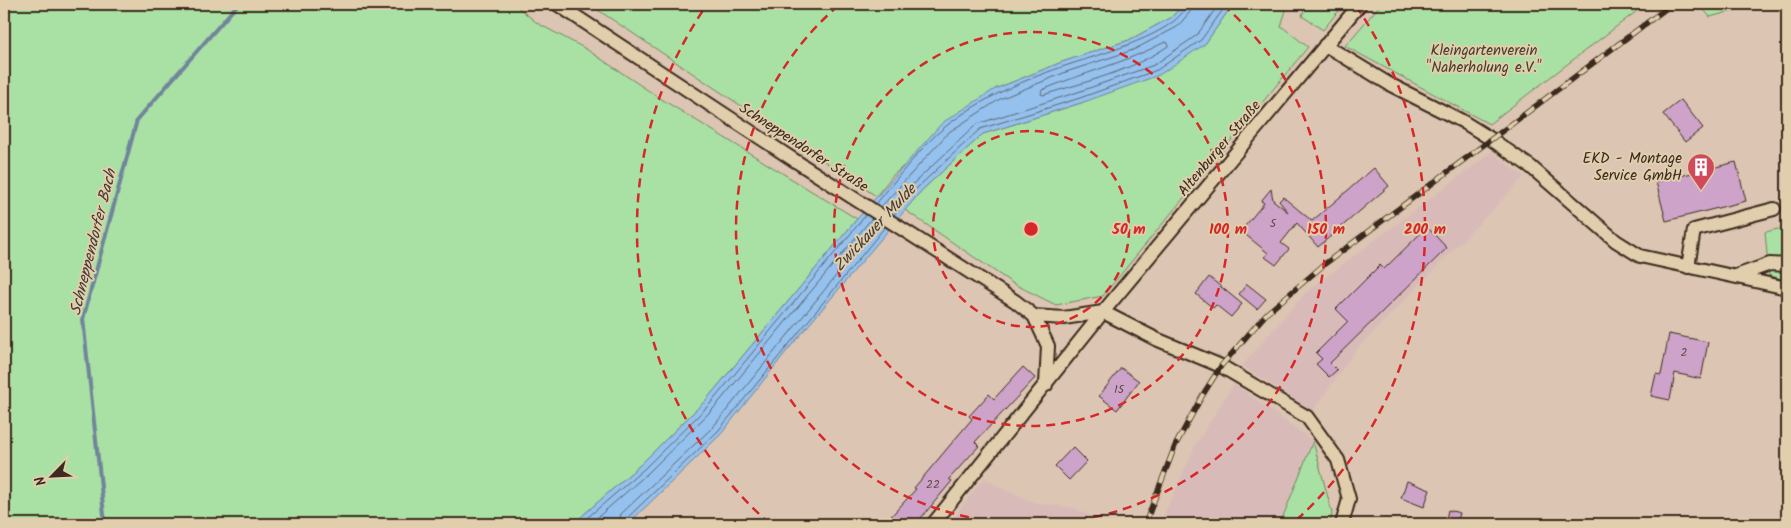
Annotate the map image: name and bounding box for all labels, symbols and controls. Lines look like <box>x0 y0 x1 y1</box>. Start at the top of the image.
park label: Kleingartenverein "Naherholung e.V." <box>1426 39 1542 80</box>
street label: Altenburger Straße <box>1172 95 1268 202</box>
street label: Schneppendorfer Straße <box>734 97 873 199</box>
place label: EKD - Montage Service GmbH <box>1582 147 1682 188</box>
building icon: EKD - Montage Service GmbH <box>1686 152 1716 191</box>
water label: Schneppendorfer Bach <box>63 165 124 318</box>
water label: Zwickauer Mulde <box>828 177 924 278</box>
house number: 5 <box>1270 214 1278 233</box>
text: 50 m <box>1111 218 1146 242</box>
text: 100 m <box>1209 218 1247 242</box>
text: 150 m <box>1307 218 1345 242</box>
text: 200 m <box>1404 218 1446 242</box>
centre of rings <box>1022 220 1040 238</box>
house number: 2 <box>1681 343 1688 362</box>
house number: 15 <box>1114 380 1126 399</box>
north arrow <box>28 450 78 500</box>
text: N <box>29 472 53 489</box>
house number: 22 <box>926 475 940 494</box>

